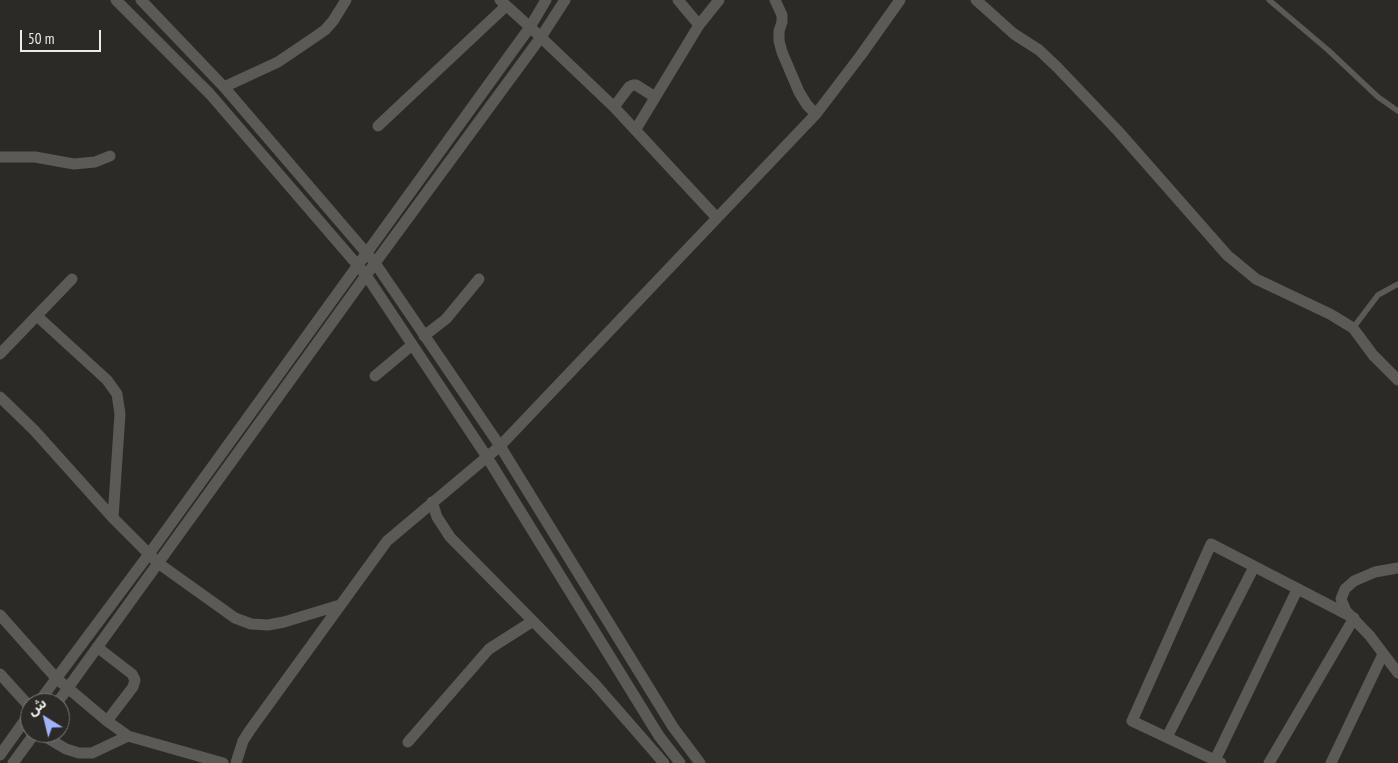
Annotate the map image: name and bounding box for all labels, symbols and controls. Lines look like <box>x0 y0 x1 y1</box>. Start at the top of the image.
scale bar <box>22 20 104 52</box>
text: 50 m <box>28 29 54 48</box>
north arrow <box>20 693 70 743</box>
text: ش <box>24 694 50 720</box>

